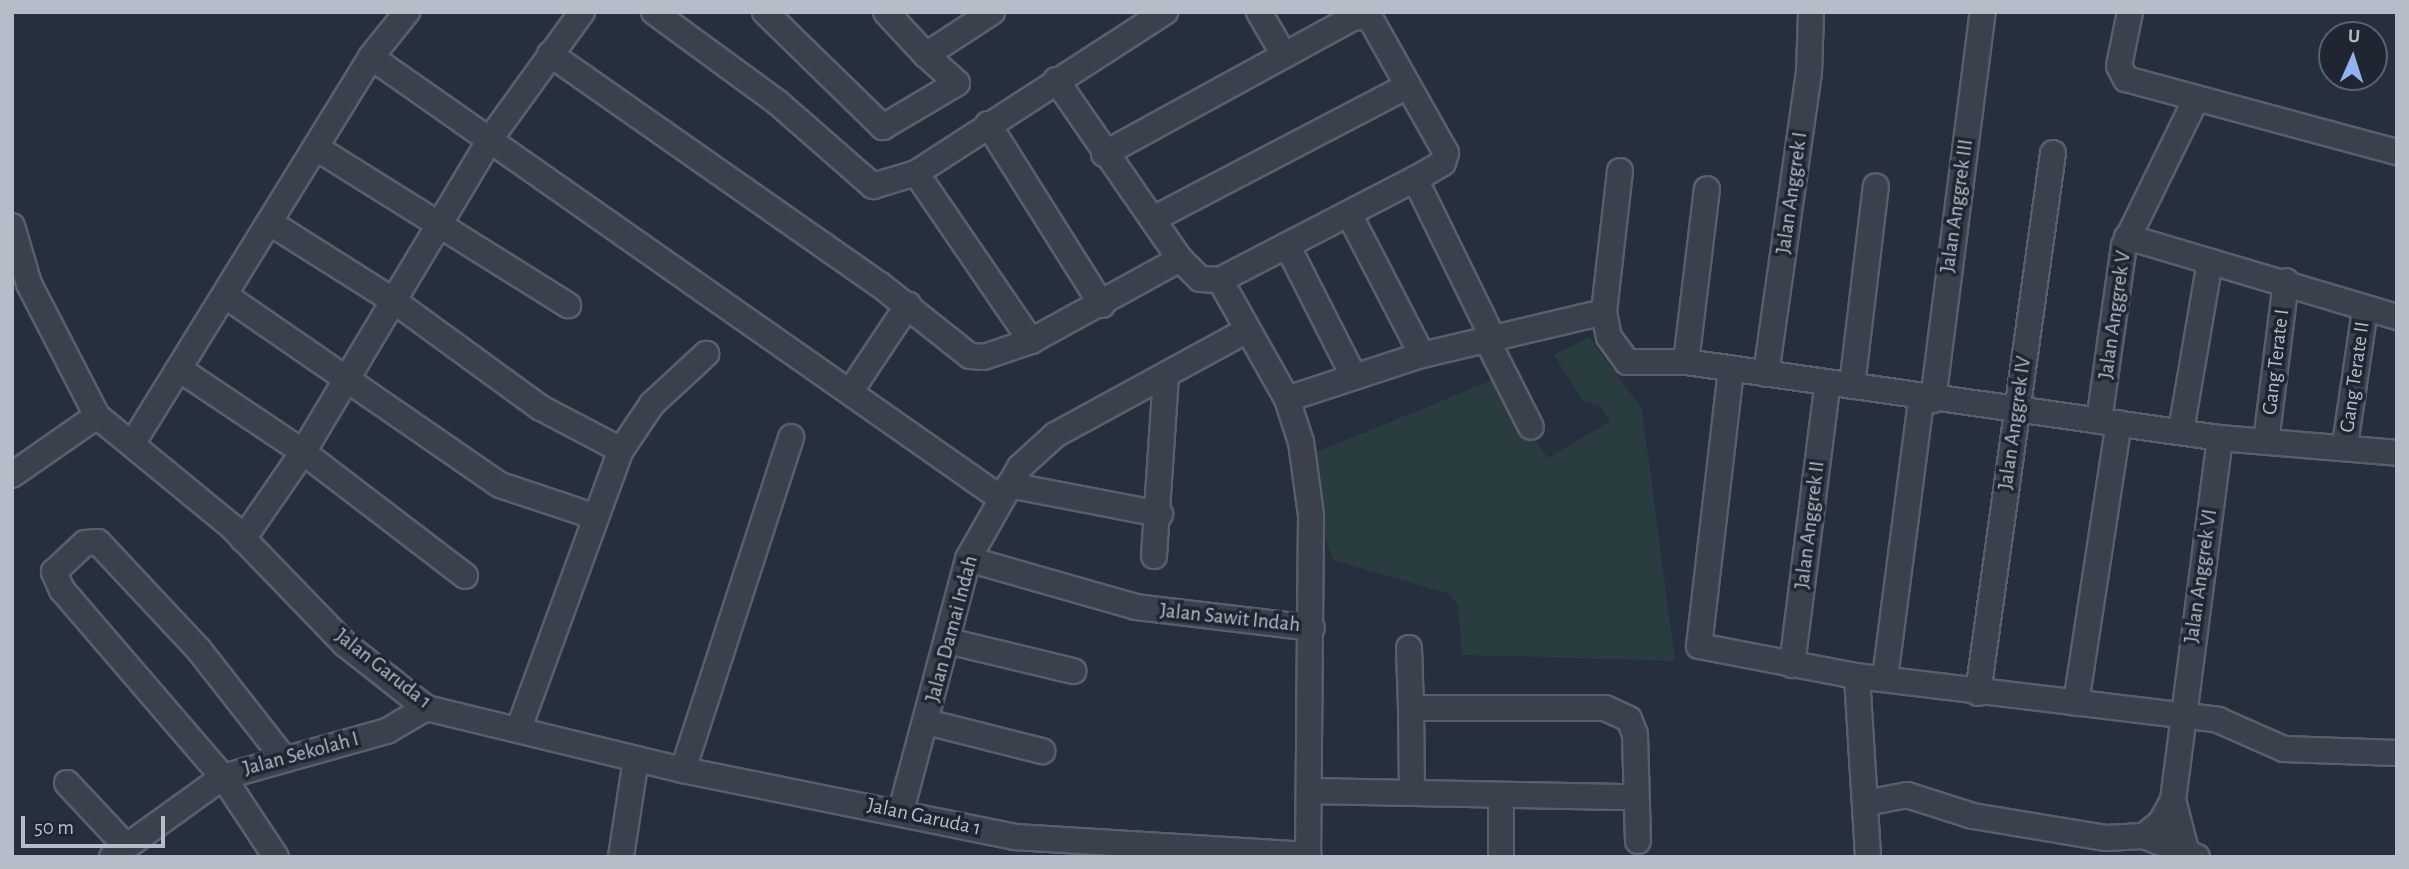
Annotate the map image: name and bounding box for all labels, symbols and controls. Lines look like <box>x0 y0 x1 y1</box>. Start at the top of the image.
north arrow <box>2318 21 2388 91</box>
text: U <box>2347 27 2361 46</box>
street label: Jalan Anggrek I <box>1771 130 1813 256</box>
street label: Jalan Anggrek III <box>1935 138 1979 274</box>
street label: Jalan Anggrek V <box>2094 249 2136 381</box>
street label: Gang Terate I <box>2257 308 2295 416</box>
street label: Gang Terate II <box>2335 320 2375 434</box>
street label: Jalan Anggrek IV <box>1993 355 2037 491</box>
street label: Jalan Anggrek II <box>1790 460 1830 590</box>
street label: Jalan Anggrek VI <box>2179 507 2223 645</box>
street label: Jalan Damai Indah <box>920 553 984 705</box>
street label: Jalan Sawit Indah <box>1159 598 1301 638</box>
street label: Jalan Garuda 1 <box>330 624 436 714</box>
street label: Jalan Sekolah I <box>241 727 361 781</box>
street label: Jalan Garuda 1 <box>865 793 983 841</box>
scale bar <box>24 802 168 846</box>
text: 50 m <box>34 817 74 838</box>

